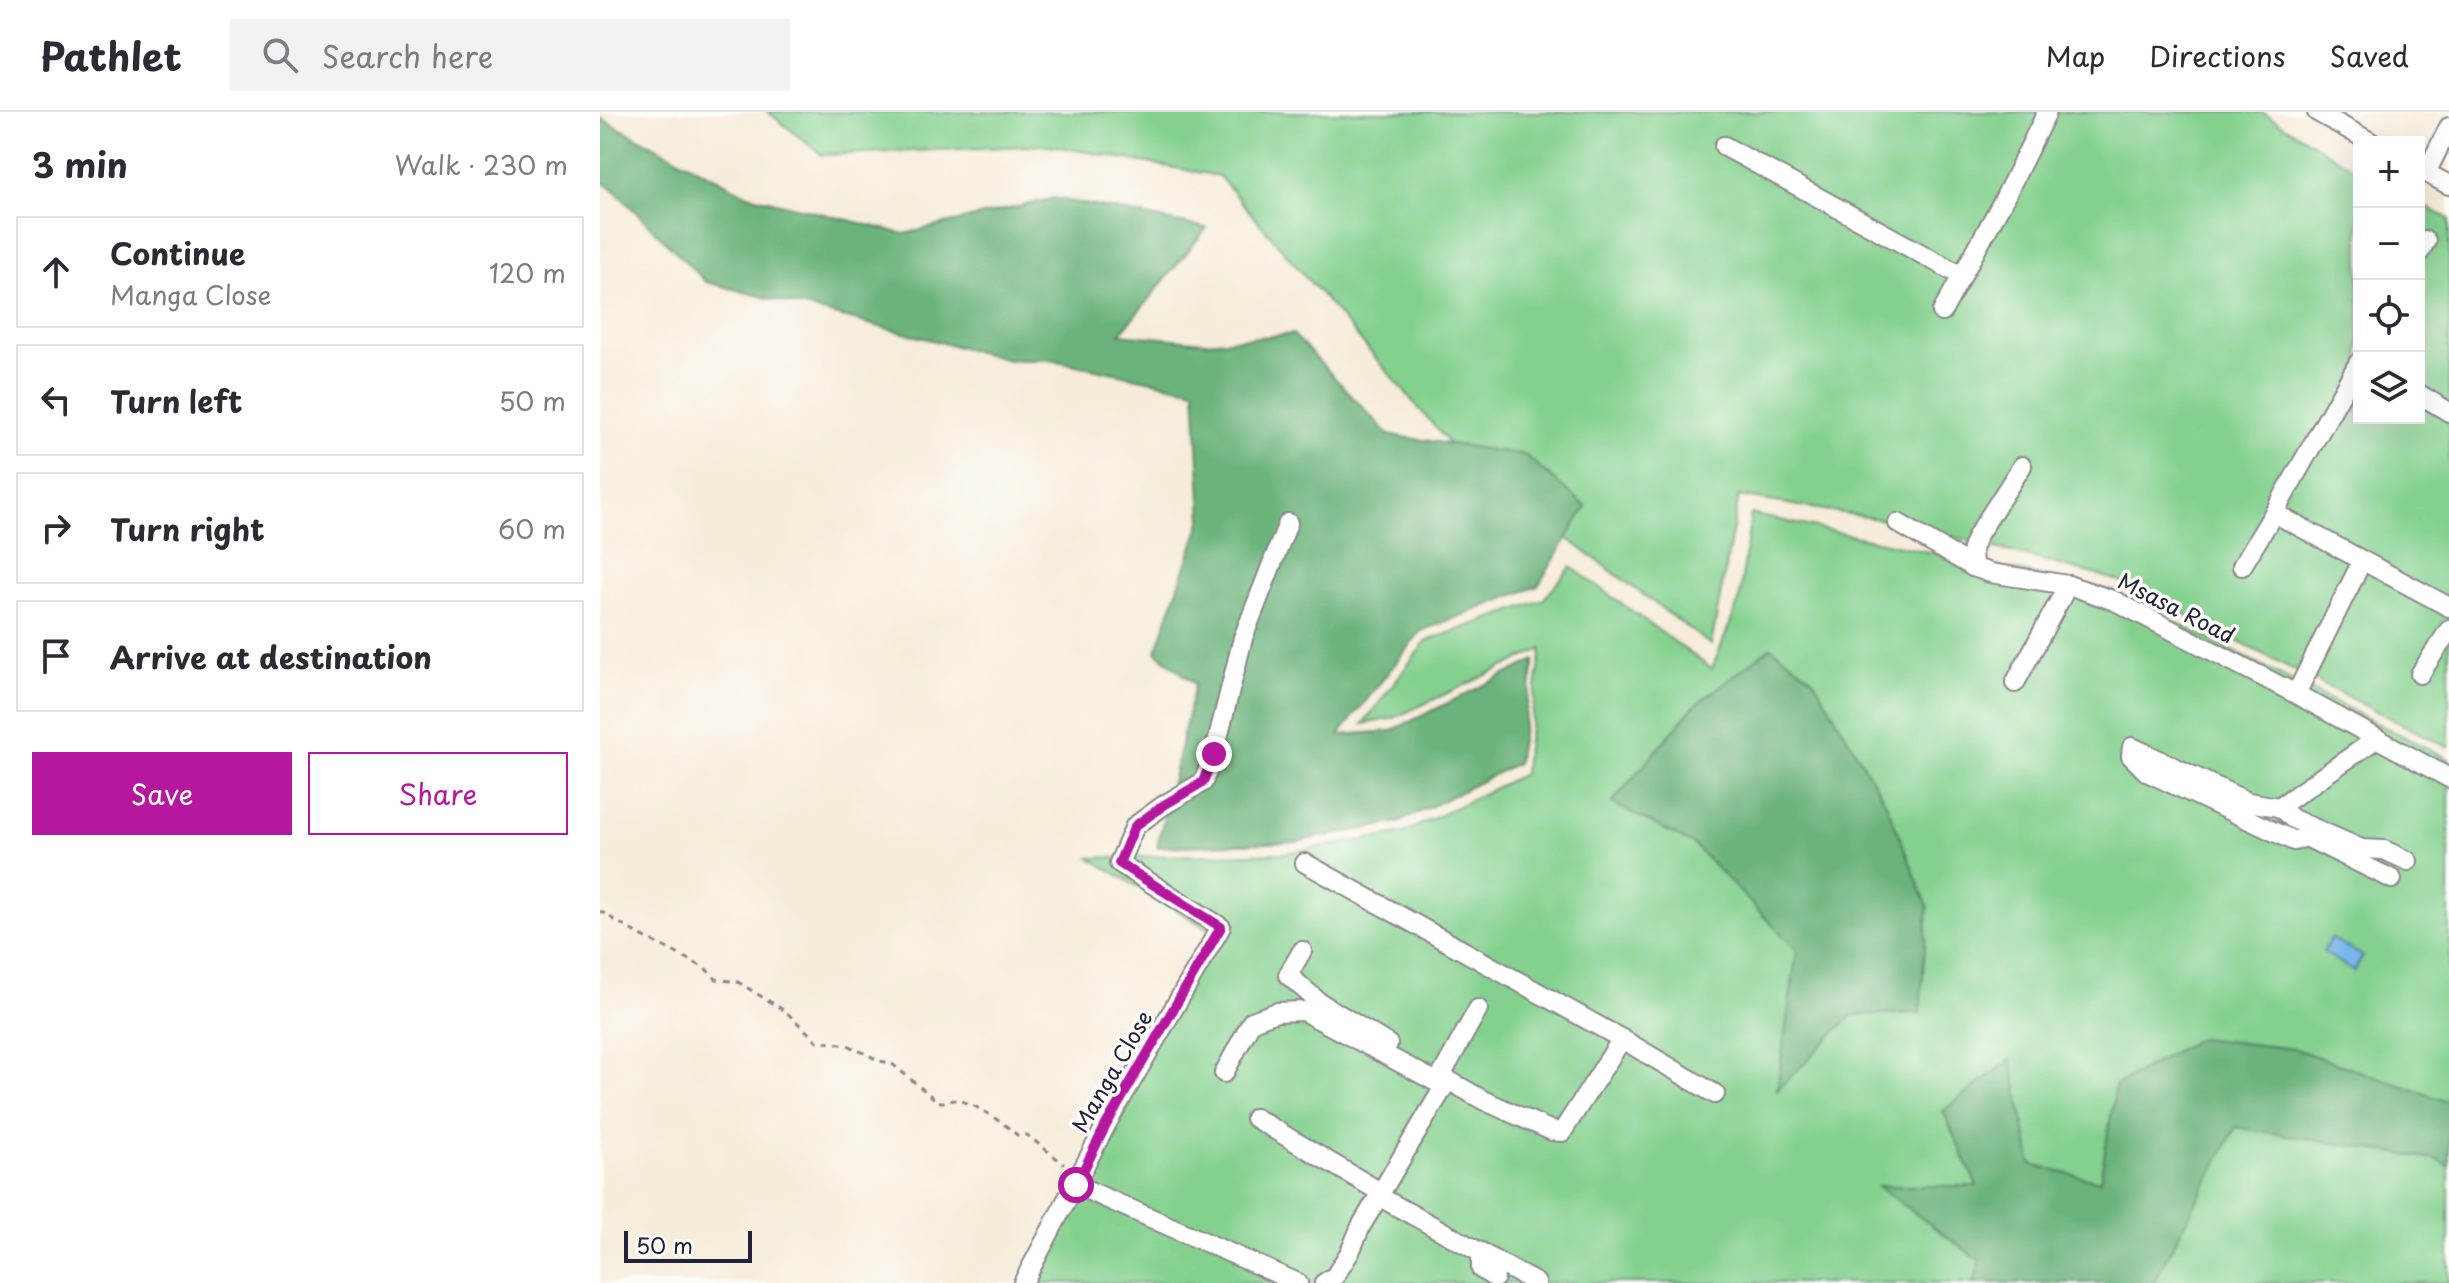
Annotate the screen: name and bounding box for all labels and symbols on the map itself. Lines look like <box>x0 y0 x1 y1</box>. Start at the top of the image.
street label: Msasa Road <box>2113 563 2241 651</box>
route end <box>1196 736 1232 772</box>
street label: Manga Close <box>1063 1004 1159 1138</box>
route start <box>1058 1167 1094 1203</box>
scale bar <box>624 1227 752 1263</box>

